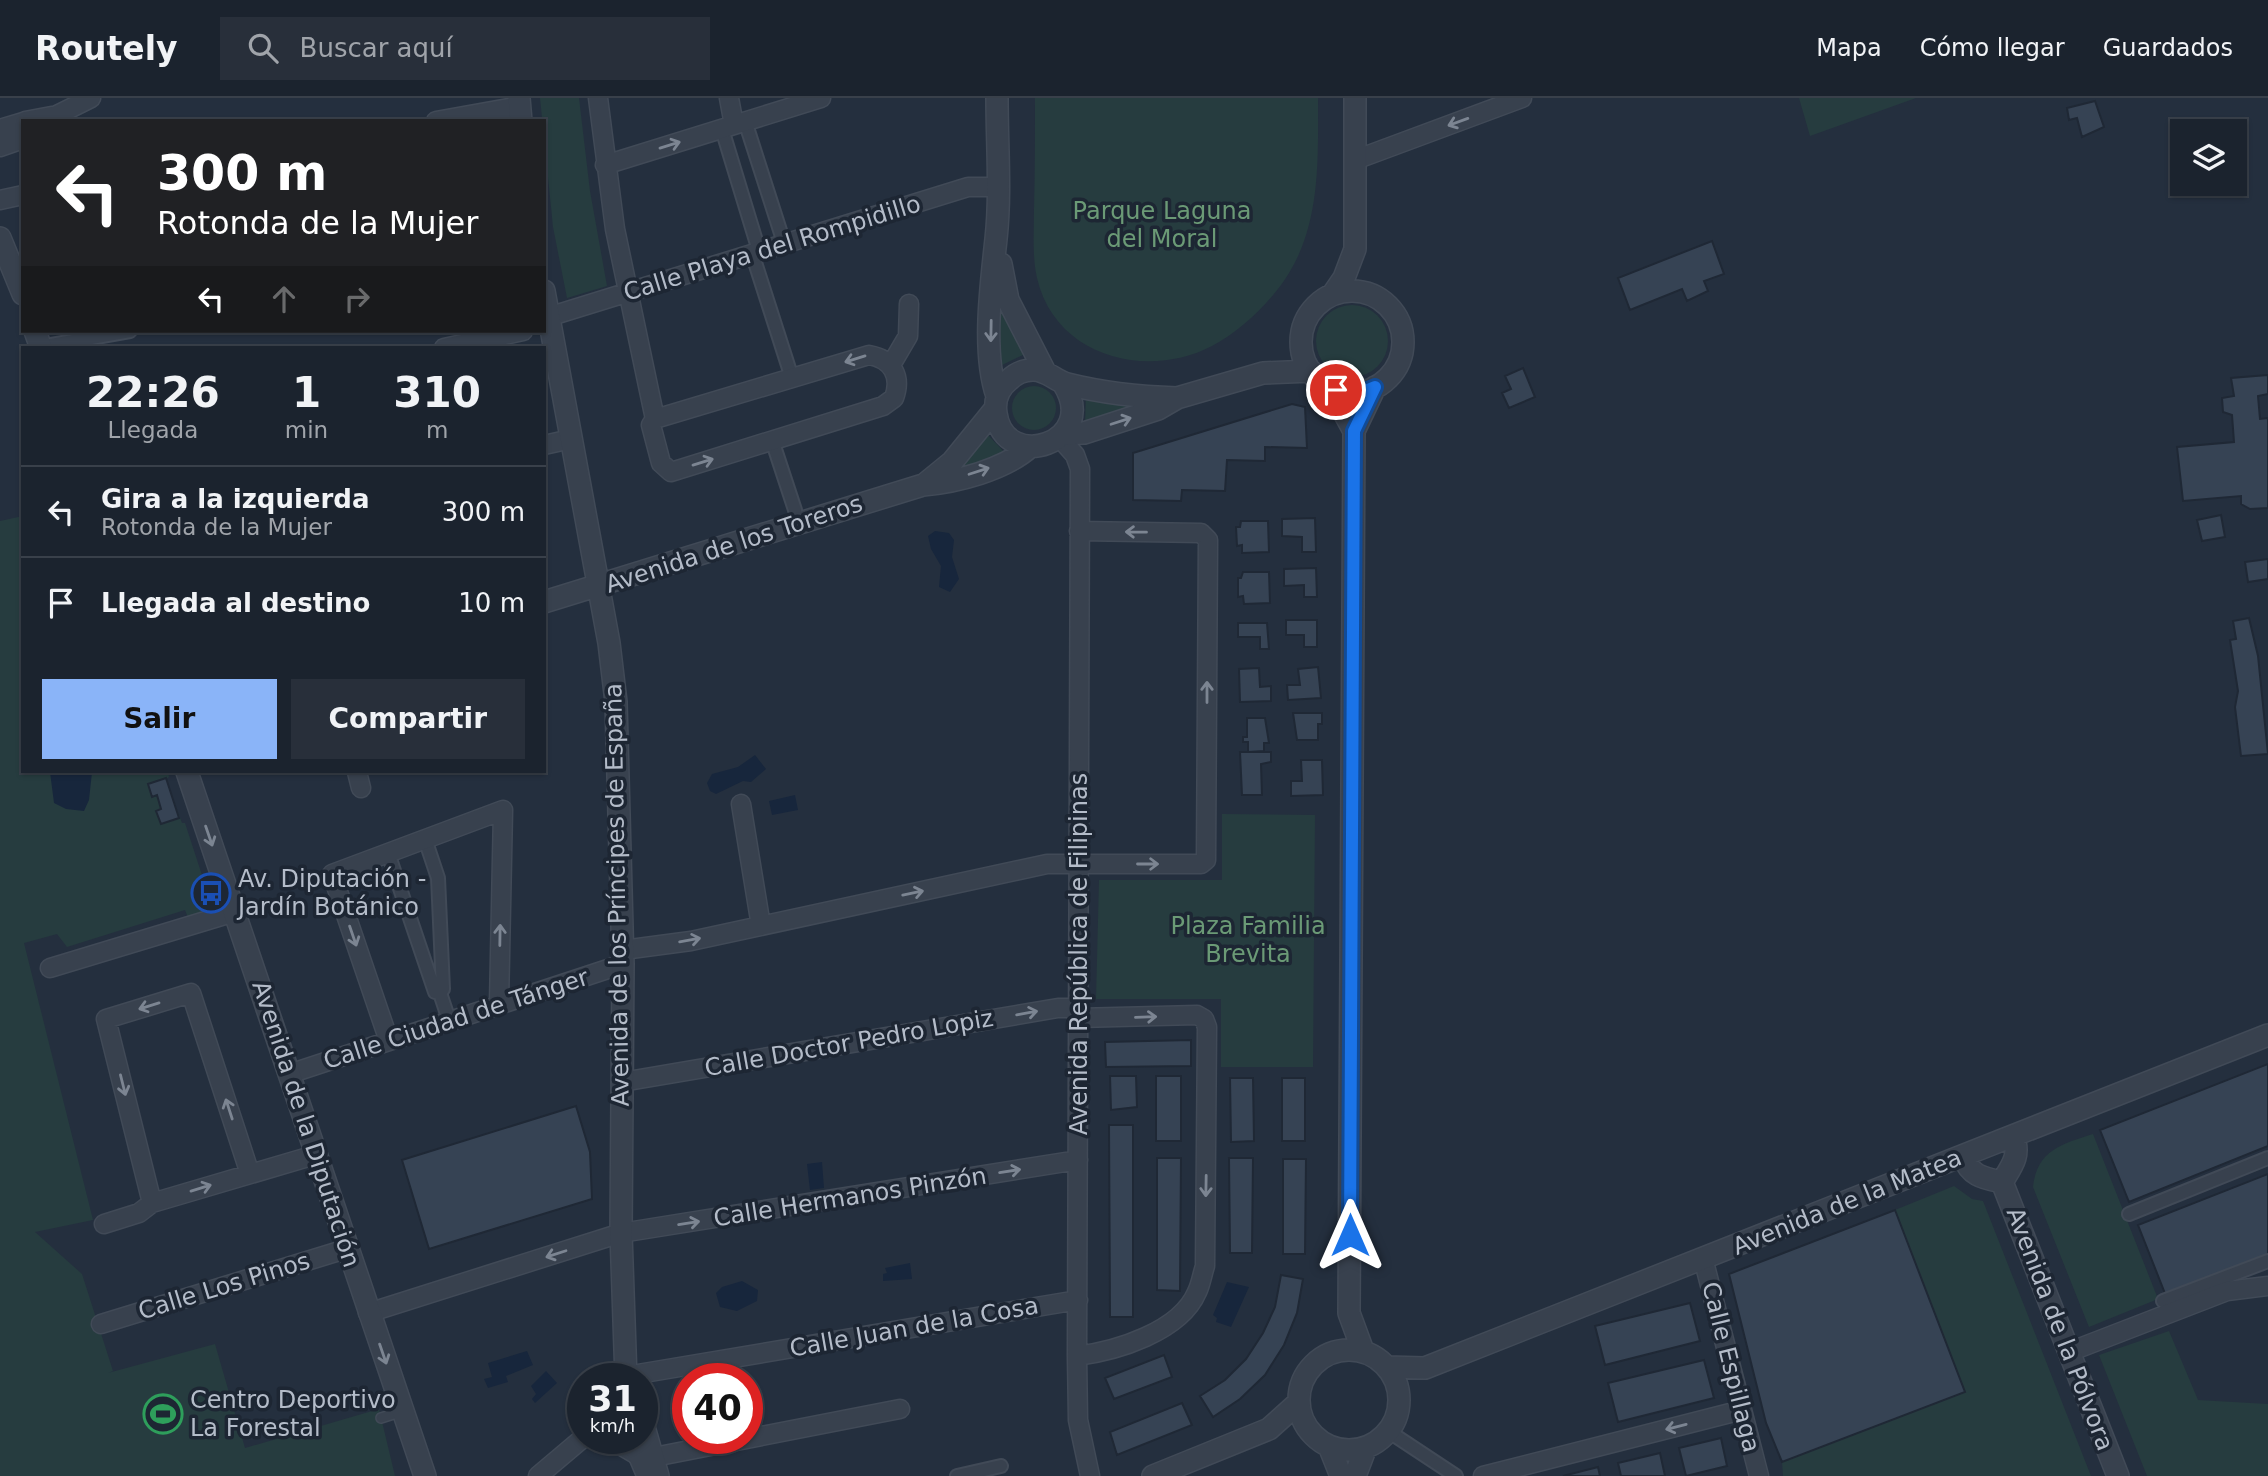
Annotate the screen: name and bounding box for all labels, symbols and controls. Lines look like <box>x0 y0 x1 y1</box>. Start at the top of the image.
search box <box>220 17 710 80</box>
text: Routely <box>35 29 178 68</box>
icon: search <box>244 29 282 67</box>
text: Buscar aquí <box>300 33 453 63</box>
text: Mapa <box>1816 34 1882 62</box>
text: Cómo llegar <box>1920 34 2065 62</box>
text: Guardados <box>2103 34 2233 62</box>
one-way arrow <box>1447 116 1469 129</box>
map controls <box>2170 119 2247 196</box>
button: layers <box>2170 119 2247 196</box>
one-way arrow <box>659 138 681 151</box>
text: 300 m <box>157 145 327 202</box>
icon: left <box>42 147 133 238</box>
street label: Calle Playa del Rompidillo <box>620 189 924 307</box>
park label: Parque Laguna del Moral <box>1073 197 1251 253</box>
text: Rotonda de la Mujer <box>157 204 478 242</box>
icon: left <box>192 280 230 318</box>
icon: ahead <box>265 280 303 318</box>
icon: right <box>338 280 376 318</box>
one-way arrow <box>984 319 998 342</box>
one-way arrow <box>844 354 866 367</box>
pin <box>1306 360 1366 420</box>
text: 22:26 <box>86 368 220 417</box>
text: 1 <box>292 368 321 417</box>
text: 310 <box>393 368 481 417</box>
icon: arrive <box>1317 371 1355 409</box>
one-way arrow <box>1110 414 1132 426</box>
text: Llegada <box>108 417 198 443</box>
text: min <box>285 417 328 443</box>
text: m <box>426 417 448 443</box>
one-way arrow <box>692 454 714 467</box>
one-way arrow <box>967 464 989 476</box>
text: Gira a la izquierda <box>101 484 369 514</box>
street label: Avenida de los Toreros <box>602 489 866 599</box>
icon: left <box>42 493 80 531</box>
text: 300 m <box>442 497 525 527</box>
text: Rotonda de la Mujer <box>101 514 332 540</box>
one-way arrow <box>1124 525 1147 539</box>
icon: arrive <box>42 584 80 622</box>
text: Llegada al destino <box>101 588 370 618</box>
text: 10 m <box>458 588 525 618</box>
button: Salir <box>42 679 277 759</box>
button: Compartir <box>291 679 525 759</box>
one-way arrow <box>1200 681 1214 704</box>
street label: Avenida de los Príncipes de España <box>599 683 635 1107</box>
street label: Avenida República de Filipinas <box>1065 773 1093 1135</box>
one-way arrow <box>204 825 216 847</box>
one-way arrow <box>1136 857 1159 871</box>
place label: Av. Diputación - Jardín Botánico <box>236 865 426 921</box>
bus stop icon: Av. Diputación - Jardín Botánico <box>190 872 232 914</box>
one-way arrow <box>901 886 924 899</box>
park label: Plaza Familia Brevita <box>1170 912 1326 968</box>
one-way arrow <box>494 924 507 947</box>
one-way arrow <box>348 925 360 947</box>
one-way arrow <box>678 933 701 946</box>
street label: Calle Ciudad de Tánger <box>320 963 592 1075</box>
street label: Avenida de la Diputación <box>246 977 366 1271</box>
one-way arrow <box>138 1001 160 1014</box>
street label: Calle Doctor Pedro Lopiz <box>703 1004 995 1082</box>
one-way arrow <box>1016 1006 1038 1019</box>
one-way arrow <box>1134 1010 1157 1023</box>
one-way arrow <box>117 1073 130 1096</box>
one-way arrow <box>221 1098 234 1120</box>
street label: Avenida de la Matea <box>1728 1143 1966 1261</box>
street label: Calle Hermanos Pinzón <box>712 1162 988 1232</box>
one-way arrow <box>998 1164 1021 1177</box>
one-way arrow <box>1199 1175 1213 1198</box>
one-way arrow <box>190 1181 212 1194</box>
position arrow <box>1313 1198 1387 1272</box>
street label: Avenida de la Pólvora <box>2001 1203 2119 1455</box>
one-way arrow <box>677 1216 699 1229</box>
street label: Calle Los Pinos <box>135 1247 313 1325</box>
one-way arrow <box>545 1248 567 1261</box>
street label: Calle Espillaga <box>1696 1279 1766 1455</box>
street label: Calle Juan de la Cosa <box>787 1291 1041 1363</box>
one-way arrow <box>378 1342 390 1364</box>
speed limit sign: 40 <box>672 1363 763 1454</box>
text: 31 <box>588 1379 637 1419</box>
place label: Centro Deportivo La Forestal <box>190 1386 396 1442</box>
sports icon: Centro Deportivo La Forestal <box>142 1393 184 1435</box>
text: km/h <box>590 1415 635 1436</box>
one-way arrow <box>1665 1421 1688 1434</box>

